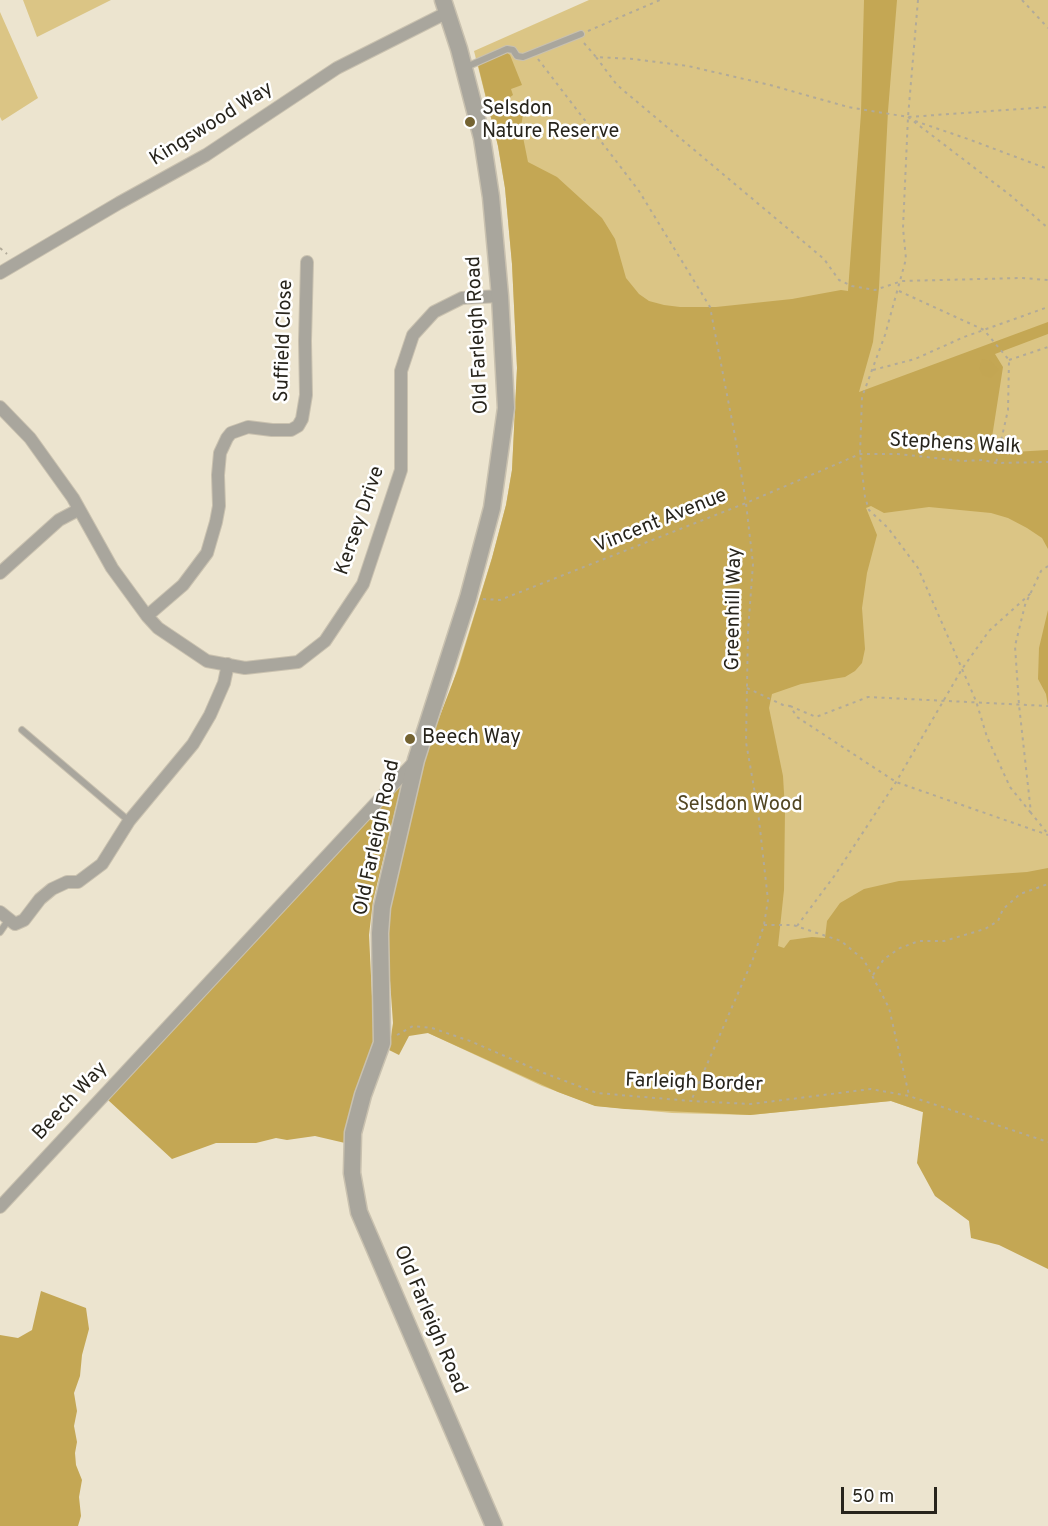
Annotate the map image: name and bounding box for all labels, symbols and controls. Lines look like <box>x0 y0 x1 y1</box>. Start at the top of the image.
street label: Kingswood Way <box>146 78 278 172</box>
place label: Selsdon Nature Reserve <box>482 98 619 145</box>
marker: Selsdon Nature Reserve <box>463 115 477 129</box>
street label: Old Farleigh Road <box>463 255 495 415</box>
street label: Suffield Close <box>271 279 299 403</box>
street label: Stephens Walk <box>888 430 1022 460</box>
street label: Kersey Drive <box>331 463 391 579</box>
street label: Vincent Avenue <box>591 484 731 560</box>
street label: Greenhill Way <box>722 547 748 671</box>
place label: Beech Way <box>422 727 521 751</box>
marker: Beech Way <box>403 732 417 746</box>
street label: Old Farleigh Road <box>350 758 406 918</box>
park label: Selsdon Wood <box>677 794 803 818</box>
street label: Beech Way <box>29 1058 113 1146</box>
street label: Farleigh Border <box>625 1070 763 1098</box>
street label: Old Farleigh Road <box>387 1242 471 1398</box>
scale bar <box>844 1475 940 1513</box>
text: 50 m <box>852 1486 894 1509</box>

